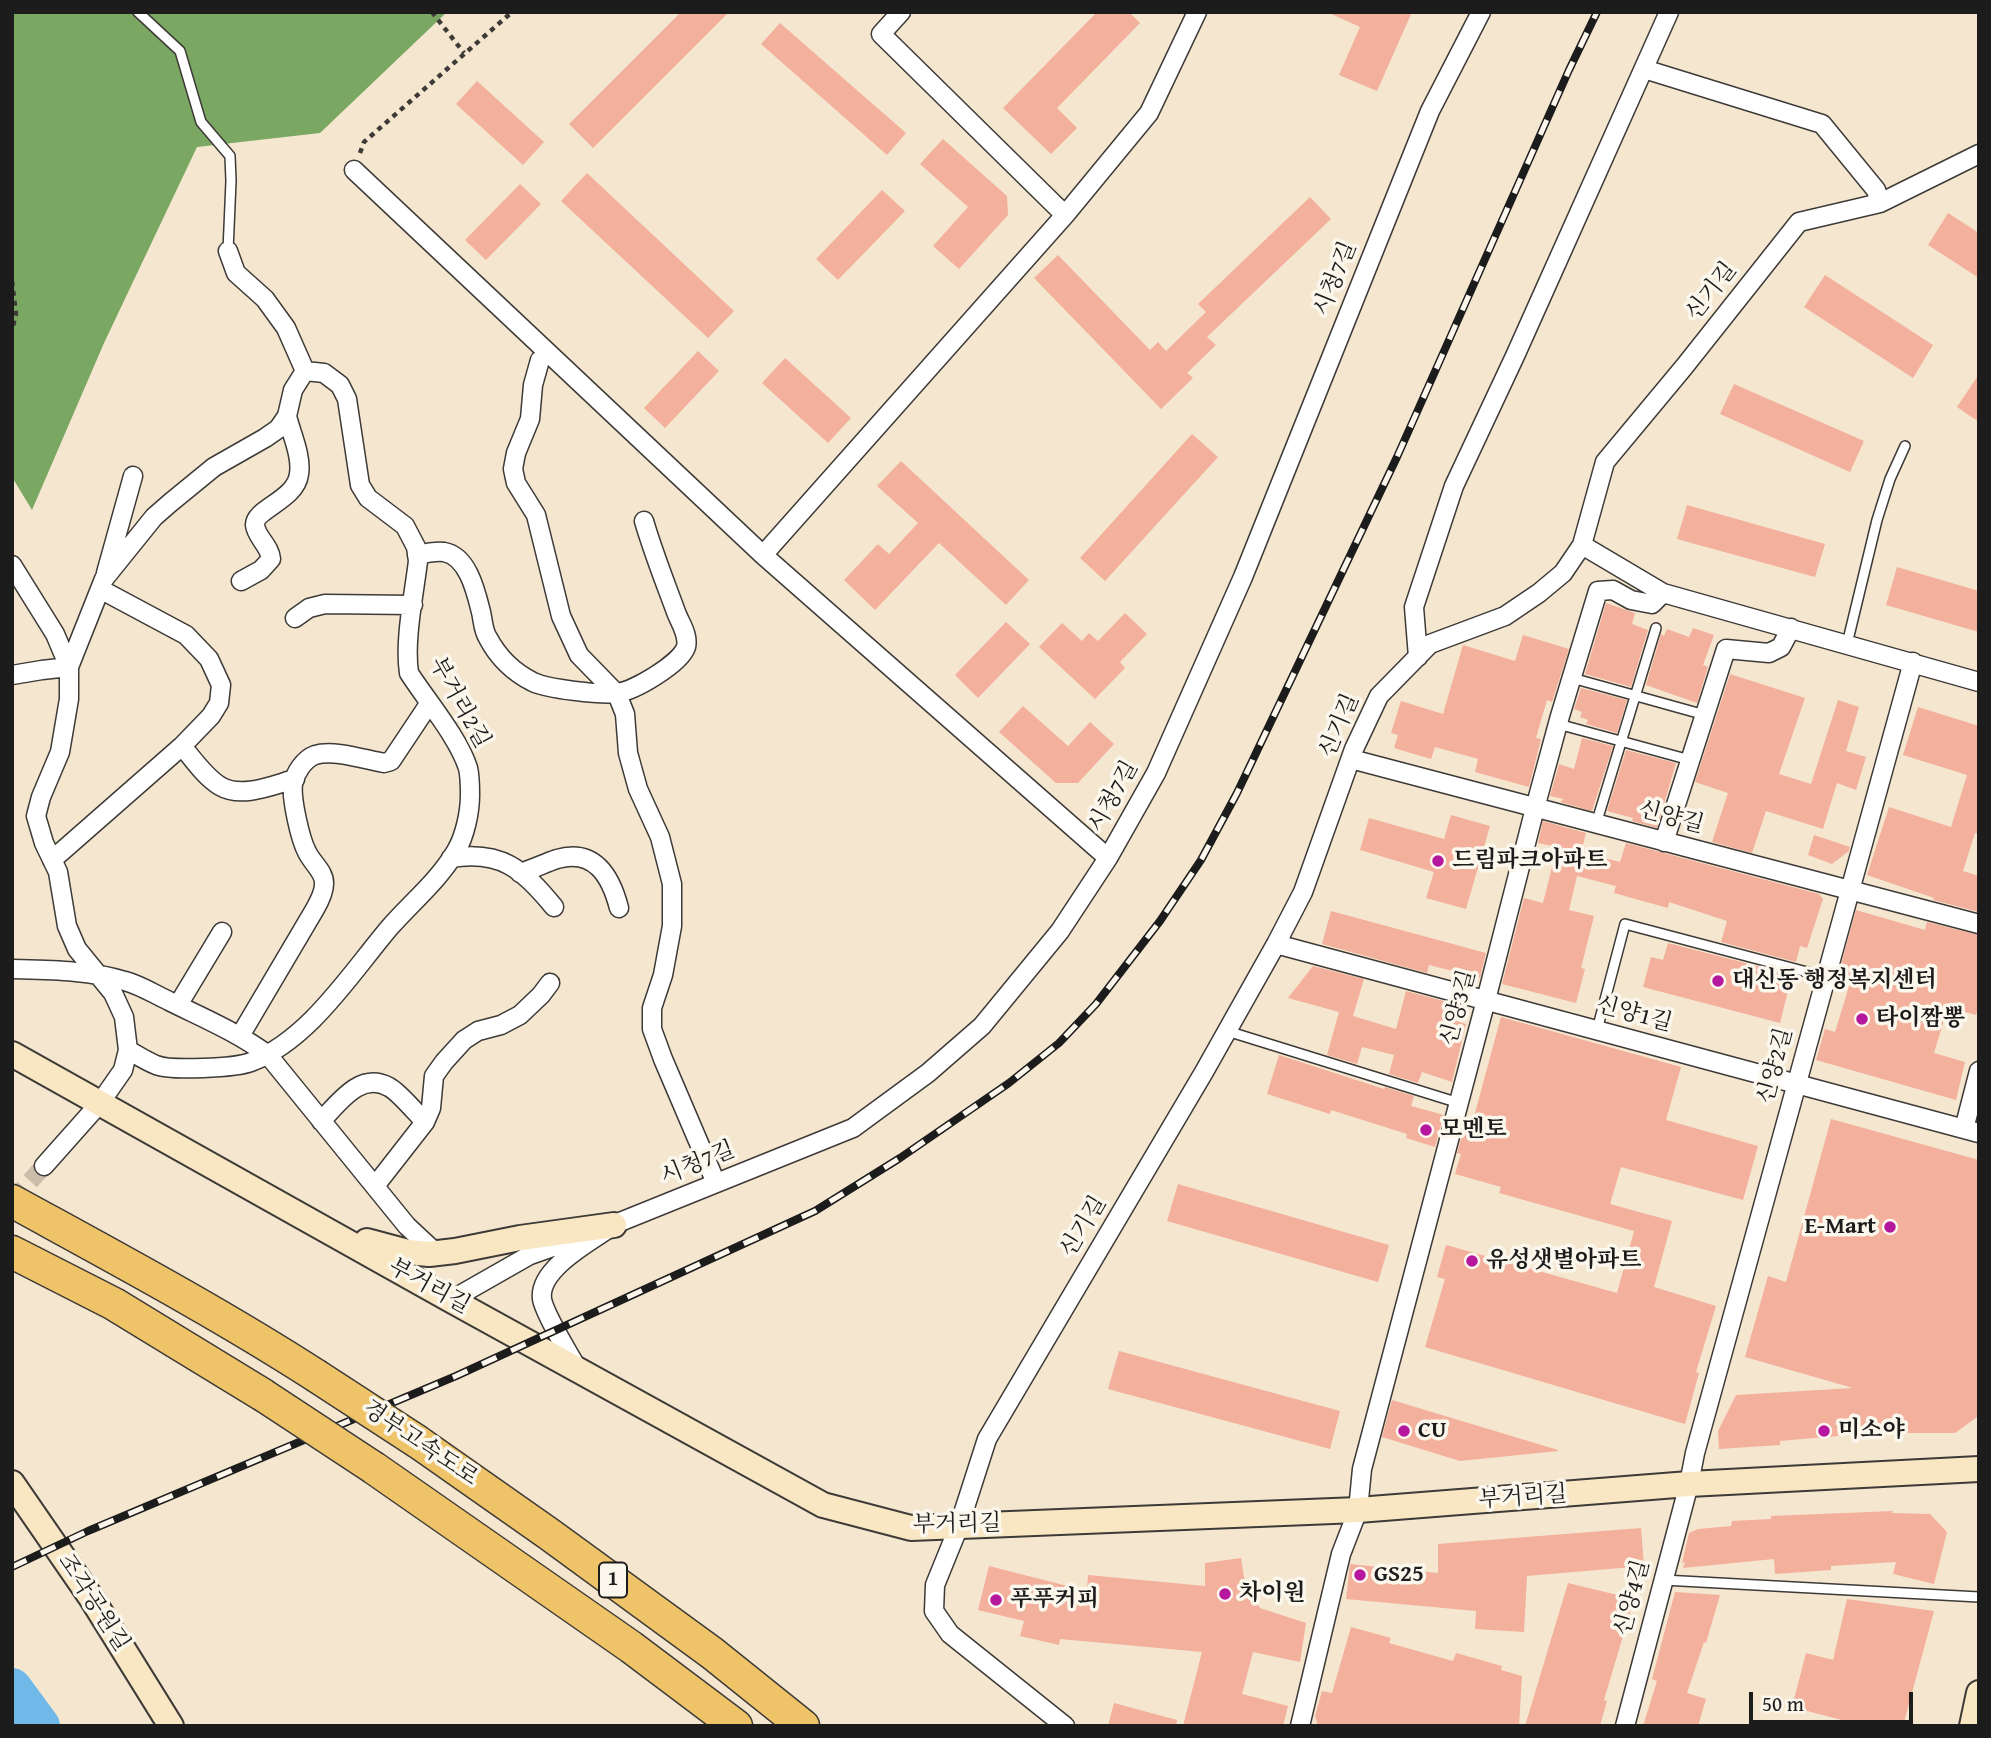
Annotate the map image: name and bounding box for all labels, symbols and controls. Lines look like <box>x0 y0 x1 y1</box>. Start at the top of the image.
street label: 시청7길 <box>1309 238 1363 320</box>
street label: 신기길 <box>1681 257 1743 327</box>
street label: 부거리2길 <box>423 653 495 753</box>
street label: 신기길 <box>1314 690 1366 762</box>
street label: 시청7길 <box>1083 756 1145 838</box>
street label: 신양길 <box>1635 796 1707 840</box>
place label: 드림파크아파트 <box>1452 847 1608 875</box>
marker: 드림파크아파트 <box>1430 853 1446 869</box>
street label: 신양3길 <box>1436 967 1482 1049</box>
place label: 대신동 행정복지센터 <box>1732 967 1937 995</box>
marker: 대신동 행정복지센터 <box>1710 973 1726 989</box>
street label: 신양1길 <box>1593 992 1675 1038</box>
place label: 타이짬뽕 <box>1876 1005 1965 1033</box>
marker: 타이짬뽕 <box>1854 1011 1870 1027</box>
street label: 신양2길 <box>1753 1025 1799 1107</box>
place label: 모멘토 <box>1440 1116 1507 1144</box>
marker: 모멘토 <box>1418 1122 1434 1138</box>
street label: 시청7길 <box>657 1137 739 1191</box>
street label: 신기길 <box>1055 1191 1113 1263</box>
place label: E-Mart <box>1805 1213 1876 1241</box>
marker: E-Mart <box>1882 1219 1898 1235</box>
place label: 유성샛별아파트 <box>1486 1247 1642 1275</box>
street label: 부거리길 <box>383 1253 475 1321</box>
marker: 유성샛별아파트 <box>1464 1253 1480 1269</box>
street label: 경부고속도로 <box>357 1395 483 1493</box>
place label: CU <box>1418 1417 1446 1445</box>
place label: 미소야 <box>1838 1417 1905 1445</box>
marker: CU <box>1396 1423 1412 1439</box>
marker: 미소야 <box>1816 1423 1832 1439</box>
street label: 부거리길 <box>1478 1481 1568 1515</box>
street label: 부거리길 <box>912 1510 1002 1540</box>
street label: 조각공원길 <box>51 1549 135 1657</box>
street label: 신양4길 <box>1610 1557 1656 1639</box>
place label: GS25 <box>1374 1561 1424 1589</box>
road number: 1 <box>599 1562 627 1598</box>
marker: GS25 <box>1352 1567 1368 1583</box>
place label: 차이원 <box>1239 1580 1306 1608</box>
place label: 푸푸커피 <box>1010 1586 1099 1614</box>
marker: 차이원 <box>1217 1586 1233 1602</box>
marker: 푸푸커피 <box>988 1592 1004 1608</box>
scale bar <box>1753 1678 1918 1722</box>
text: 50 m <box>1762 1688 1804 1719</box>

